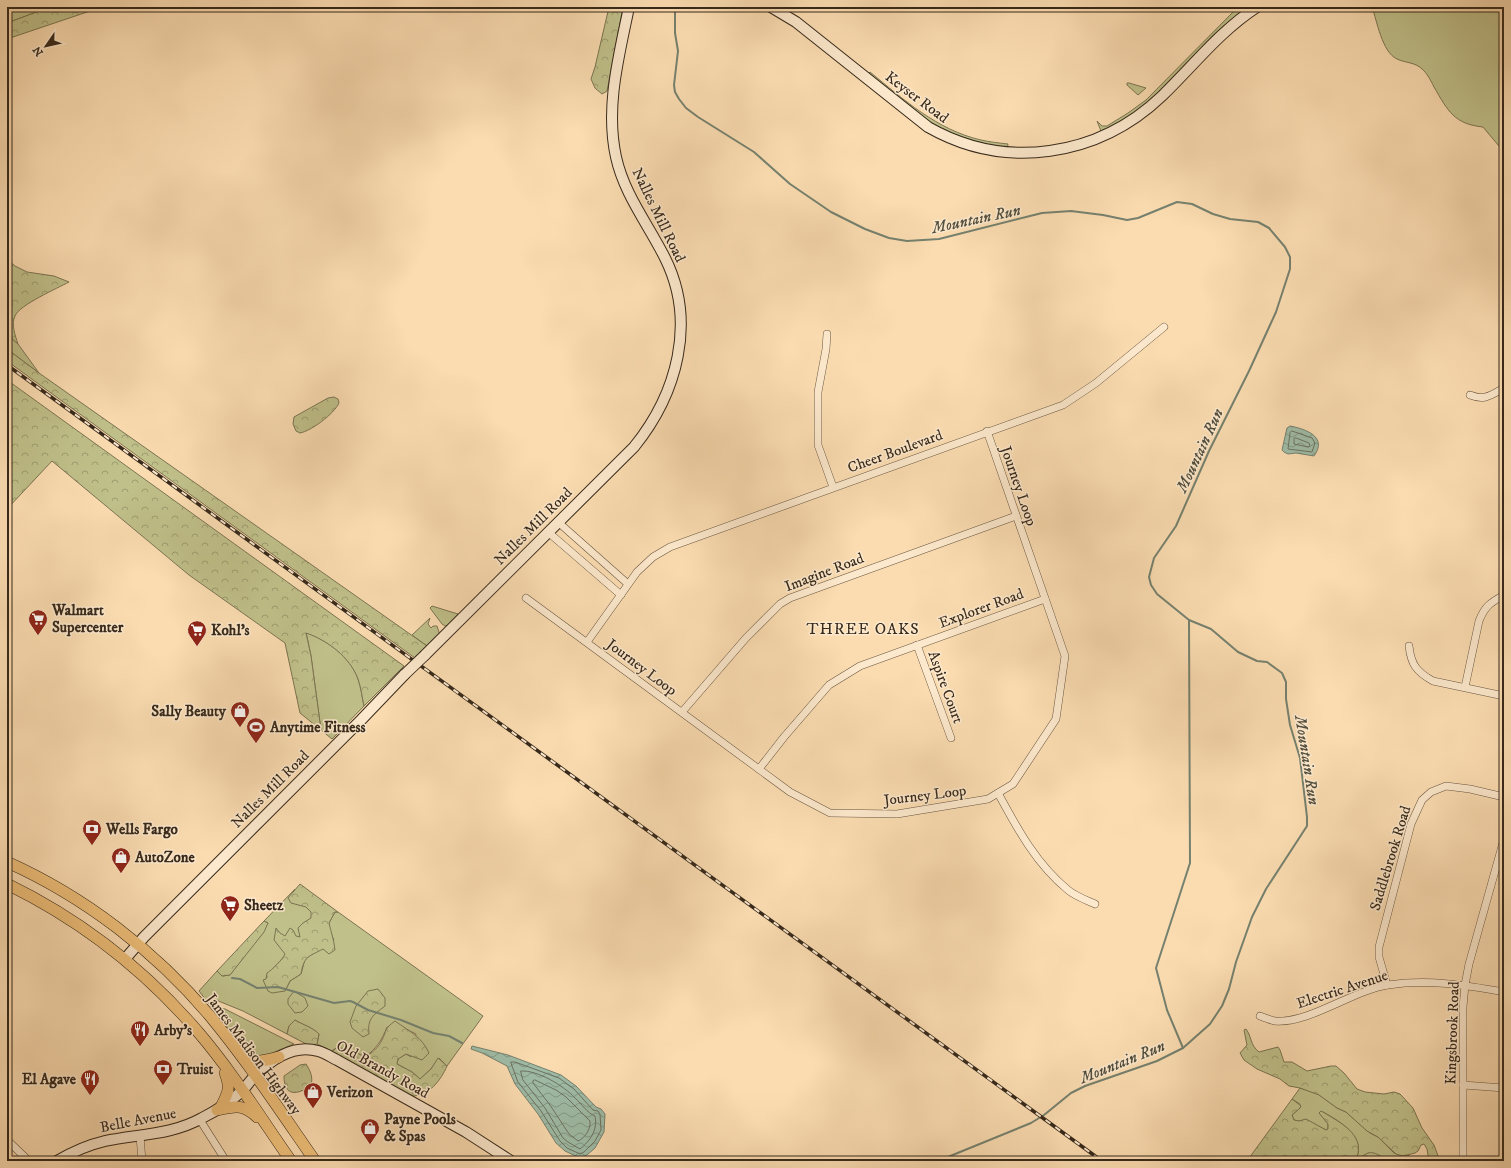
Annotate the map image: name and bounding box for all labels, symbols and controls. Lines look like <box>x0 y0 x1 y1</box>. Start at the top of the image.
north arrow <box>26 26 66 66</box>
text: N <box>30 43 47 59</box>
street label: Keyser Road <box>881 67 953 128</box>
street label: Nalles Mill Road <box>628 165 690 266</box>
water label: Mountain Run <box>929 200 1022 238</box>
water label: Mountain Run <box>1171 405 1228 496</box>
street label: Cheer Boulevard <box>845 425 946 477</box>
street label: Journey Loop <box>995 442 1041 529</box>
street label: Nalles Mill Road <box>490 483 577 569</box>
street label: Imagine Road <box>782 548 867 596</box>
street label: Explorer Road <box>936 584 1027 633</box>
place label: Walmart Supercenter <box>51 601 124 637</box>
supermarket icon: Walmart Supercenter <box>27 608 49 636</box>
supermarket icon: Kohl's <box>186 619 208 647</box>
district label: THREE OAKS <box>806 619 920 639</box>
place label: Kohl's <box>211 621 250 640</box>
street label: Journey Loop <box>601 634 681 700</box>
street label: Aspire Court <box>924 648 967 726</box>
shop icon: Sally Beauty <box>229 700 251 728</box>
place label: Sally Beauty <box>151 702 227 721</box>
water label: Mountain Run <box>1290 713 1324 806</box>
sports icon: Anytime Fitness <box>245 716 267 744</box>
place label: Anytime Fitness <box>269 718 366 737</box>
street label: Nalles Mill Road <box>227 746 314 832</box>
street label: Journey Loop <box>881 781 968 810</box>
street label: Saddlebrook Road <box>1366 803 1416 913</box>
bank icon: Wells Fargo <box>81 818 103 846</box>
place label: Wells Fargo <box>105 820 178 839</box>
shop icon: AutoZone <box>110 846 132 874</box>
place label: AutoZone <box>134 848 195 867</box>
supermarket icon: Sheetz <box>219 894 241 922</box>
place label: Sheetz <box>244 896 284 915</box>
street label: Electric Avenue <box>1294 966 1390 1013</box>
street label: Kingsbrook Road <box>1441 981 1464 1085</box>
street label: James Madison Highway <box>201 988 306 1119</box>
restaurant icon: Arby's <box>129 1019 151 1047</box>
place label: Arby's <box>153 1021 192 1040</box>
street label: Old Brandy Road <box>333 1036 433 1103</box>
water label: Mountain Run <box>1076 1036 1168 1088</box>
bank icon: Truist <box>152 1058 174 1086</box>
place label: Truist <box>176 1060 214 1079</box>
restaurant icon: El Agave <box>79 1068 101 1096</box>
place label: El Agave <box>22 1070 77 1089</box>
shop icon: Verizon <box>302 1081 324 1109</box>
place label: Verizon <box>326 1083 373 1102</box>
street label: Belle Avenue <box>98 1104 178 1137</box>
place label: Payne Pools & Spas <box>384 1110 456 1146</box>
shop icon: Payne Pools & Spas <box>359 1117 381 1145</box>

